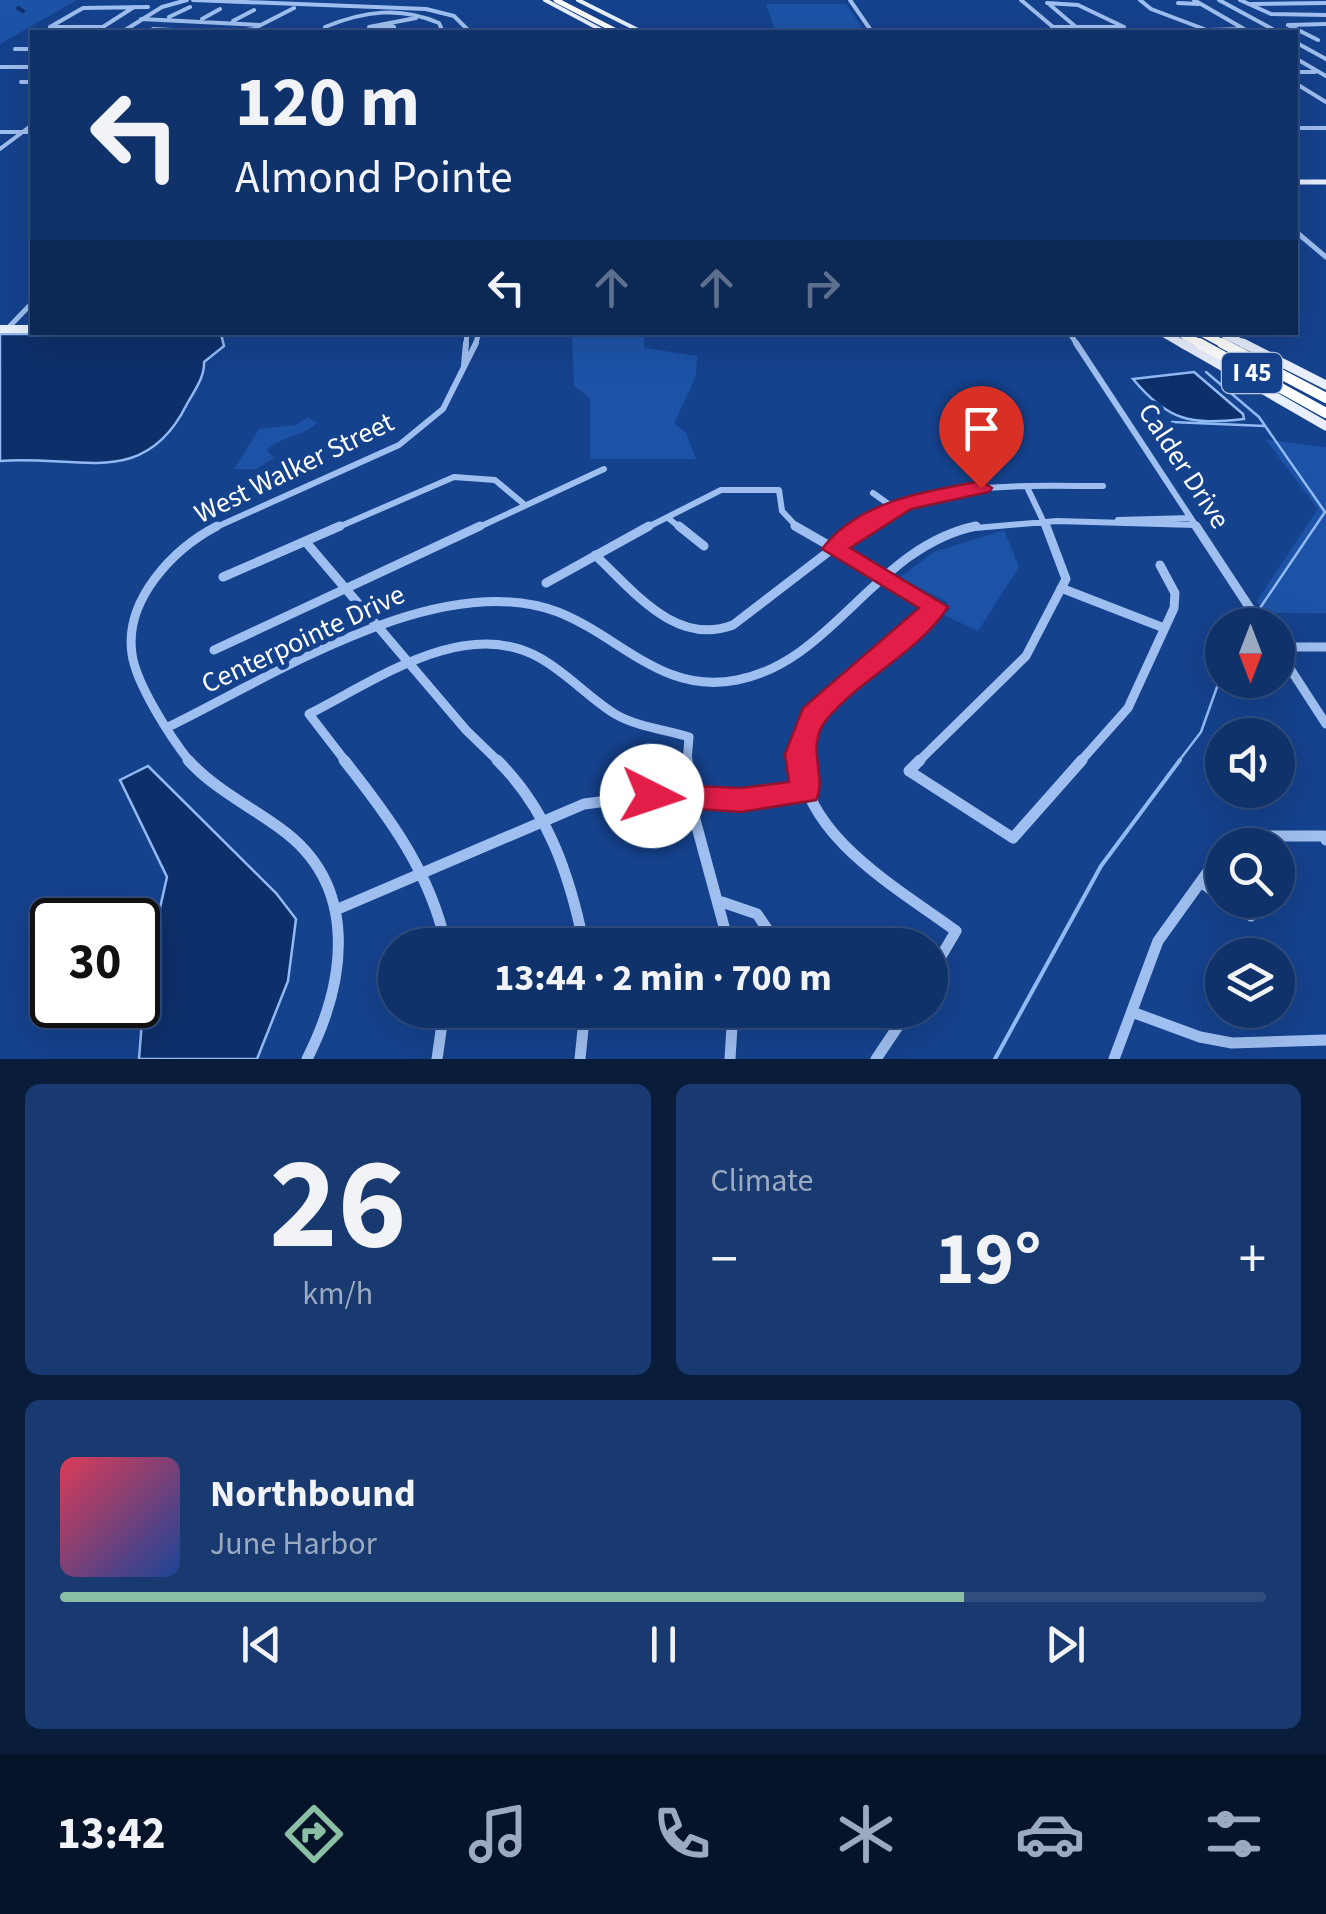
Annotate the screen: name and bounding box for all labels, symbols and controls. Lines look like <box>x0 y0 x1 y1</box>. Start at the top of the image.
text: 120 m <box>235 53 420 153</box>
icon: left <box>70 70 200 200</box>
text: Almond Pointe <box>235 146 513 210</box>
icon: left <box>479 260 534 315</box>
icon: ahead <box>584 260 639 315</box>
icon: ahead <box>689 260 744 315</box>
icon: right <box>794 260 849 315</box>
road number: I 45 <box>1222 353 1282 393</box>
pin <box>939 386 1024 489</box>
street label: Calder Drive <box>1128 395 1240 537</box>
icon: arrive <box>954 401 1009 456</box>
street label: West Walker Street <box>187 402 401 534</box>
street label: Centerpointe Drive <box>195 574 411 704</box>
north arrow <box>1205 608 1295 698</box>
map controls <box>1205 608 1295 1028</box>
button: sound <box>1205 718 1295 808</box>
position arrow <box>600 744 704 848</box>
button: search <box>1205 828 1295 918</box>
speed limit sign: 30 <box>30 898 160 1028</box>
button: layers <box>1205 938 1295 1028</box>
text: 13:44 · 2 min · 700 m <box>494 951 832 1005</box>
text: 26 <box>269 1113 406 1298</box>
text: Climate <box>711 1158 813 1204</box>
text: 19° <box>935 1206 1042 1313</box>
text: − <box>711 1221 738 1299</box>
text: + <box>1239 1221 1266 1299</box>
text: km/h <box>302 1271 373 1317</box>
text: Northbound <box>210 1467 416 1521</box>
text: June Harbor <box>210 1521 377 1567</box>
icon: previous <box>234 1617 289 1672</box>
icon: pause <box>636 1617 691 1672</box>
icon: next <box>1038 1617 1093 1672</box>
icon: directions <box>279 1799 349 1869</box>
icon: music <box>463 1799 533 1869</box>
icon: phone <box>647 1799 717 1869</box>
icon: climate <box>831 1799 901 1869</box>
icon: car <box>1015 1799 1085 1869</box>
icon: filters <box>1199 1799 1269 1869</box>
text: 13:42 <box>57 1802 166 1866</box>

